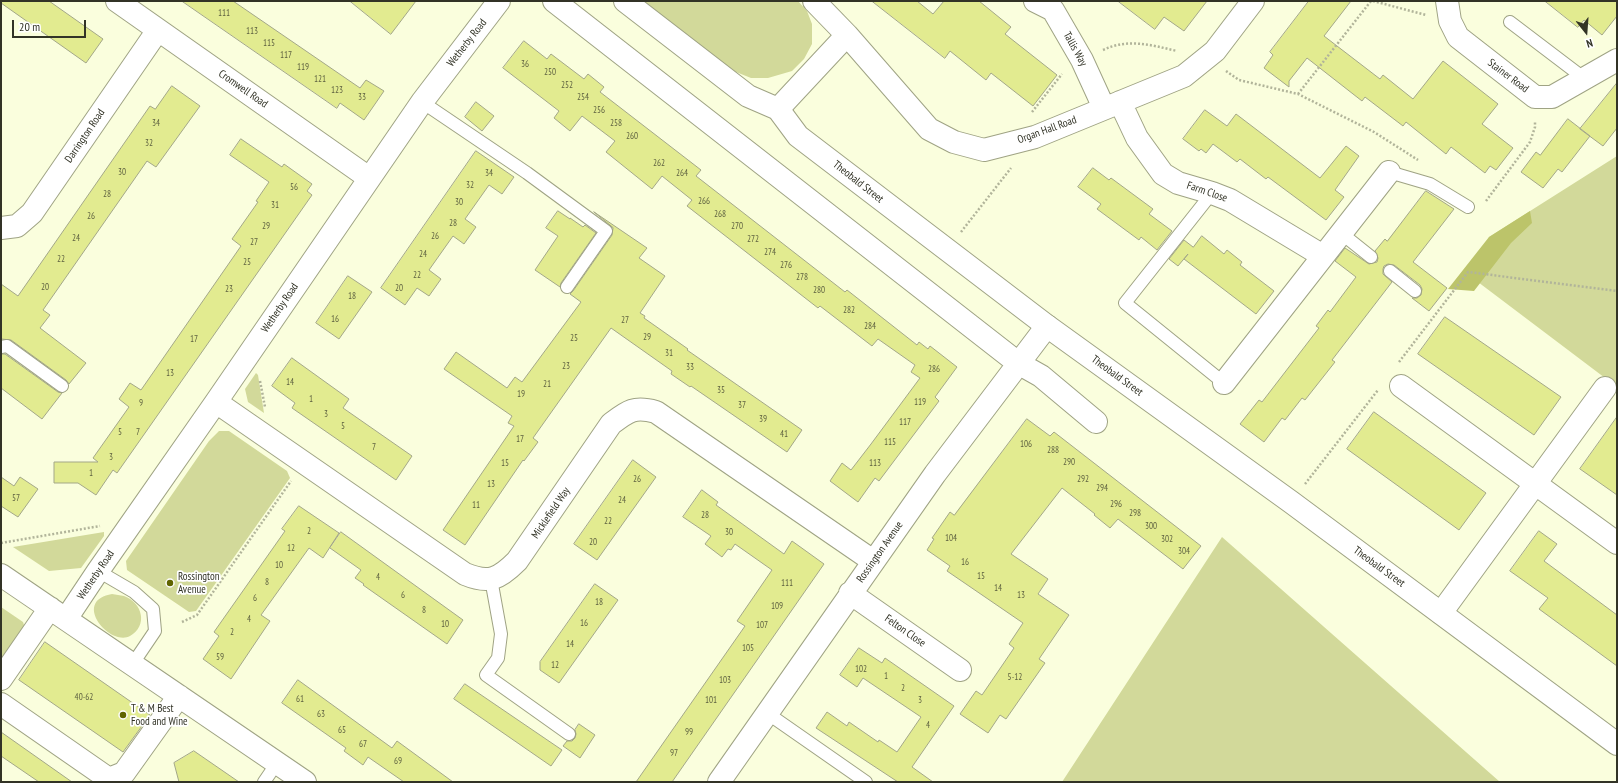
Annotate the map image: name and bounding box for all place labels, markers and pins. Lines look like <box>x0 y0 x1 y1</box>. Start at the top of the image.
place label: Rossington Avenue <box>178 570 220 596</box>
marker: Rossington Avenue <box>165 578 175 588</box>
place label: T & M Best Food and Wine <box>131 702 188 728</box>
marker: T & M Best Food and Wine <box>118 710 128 720</box>

